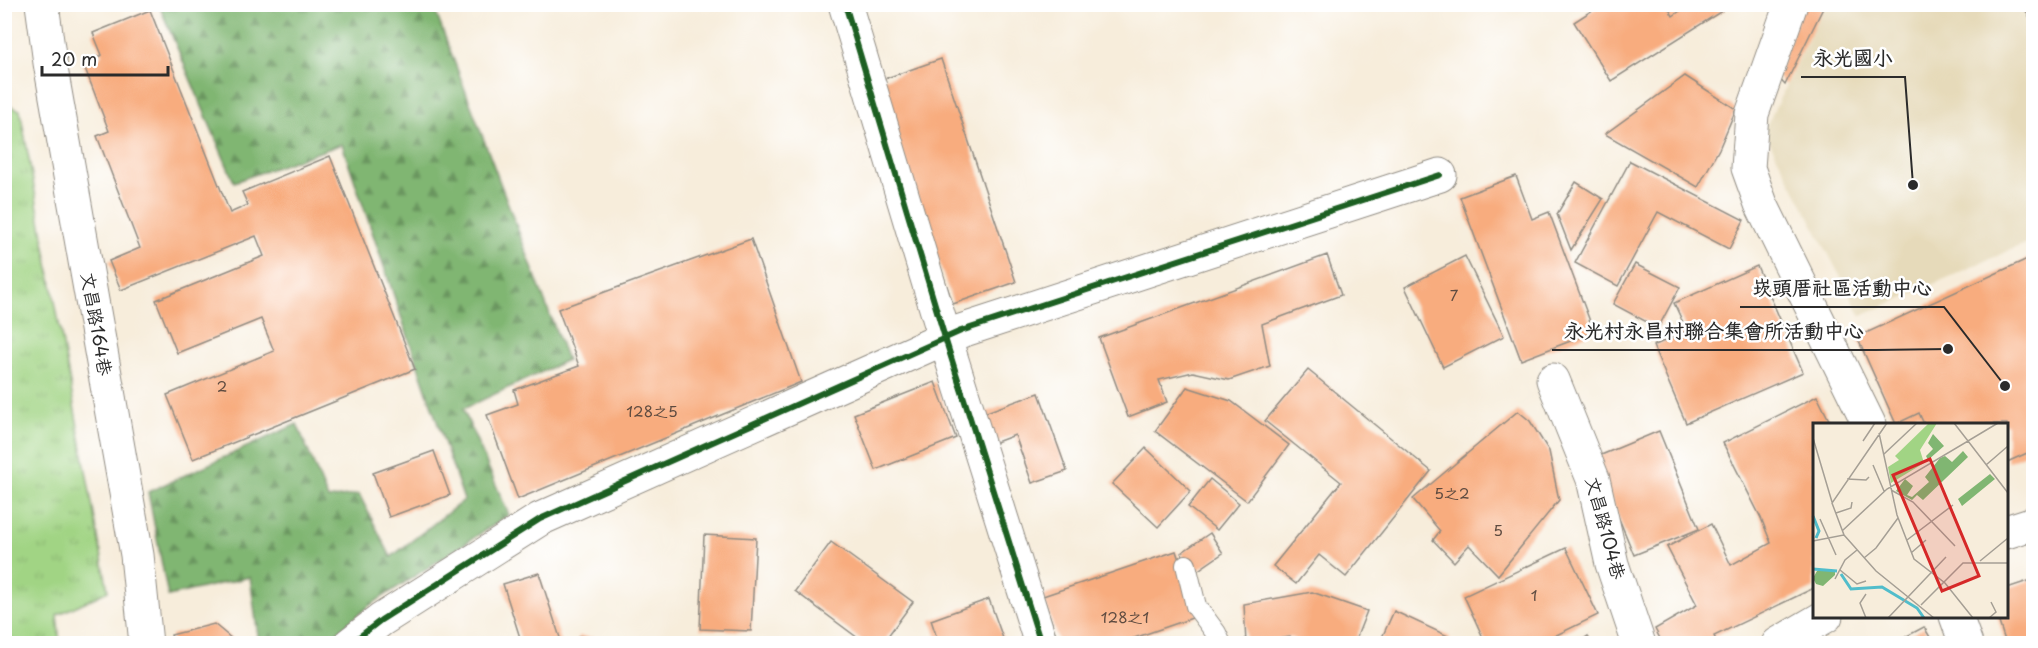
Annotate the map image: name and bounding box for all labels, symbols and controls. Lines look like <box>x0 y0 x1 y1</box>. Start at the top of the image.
scale bar <box>42 39 168 77</box>
callout: 永光國小 <box>1801 39 1905 77</box>
text: 永光國小 <box>1813 42 1893 72</box>
text: 20 m <box>51 45 97 72</box>
callout: 崁頭厝社區活動中心 <box>1740 269 1944 307</box>
street label: 文昌路164巷 <box>75 270 120 378</box>
text: 崁頭厝社區活動中心 <box>1752 272 1932 302</box>
house number: 7 <box>1450 283 1459 306</box>
callout: 永光村永昌村聯合集會所活動中心 <box>1552 312 1876 350</box>
text: 永光村永昌村聯合集會所活動中心 <box>1564 315 1864 345</box>
house number: 2 <box>217 374 227 397</box>
house number: 128之5 <box>626 399 678 422</box>
inset map <box>1813 423 2008 618</box>
street label: 文昌路104巷 <box>1580 473 1633 582</box>
house number: 5之2 <box>1434 481 1470 504</box>
house number: 5 <box>1493 518 1503 541</box>
house number: 1 <box>1531 583 1537 606</box>
house number: 128之1 <box>1101 605 1149 628</box>

